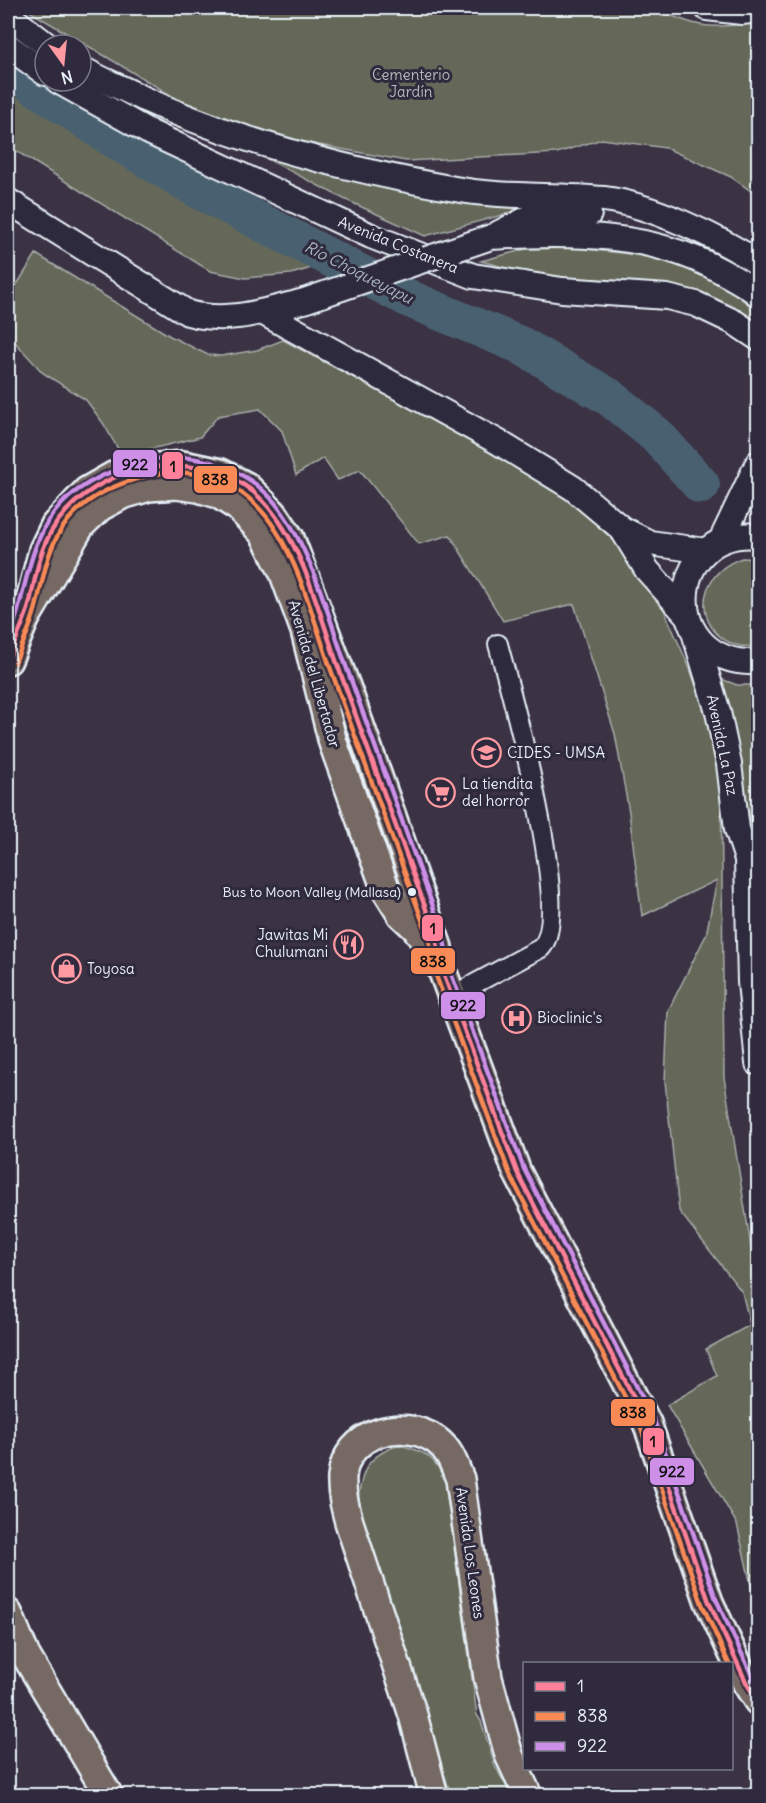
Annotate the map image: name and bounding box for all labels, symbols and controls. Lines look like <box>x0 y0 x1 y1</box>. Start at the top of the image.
north arrow <box>33 33 93 93</box>
park label: Cementerio Jardín <box>372 65 450 101</box>
text: N <box>59 66 75 89</box>
street label: Avenida Costanera <box>335 212 461 277</box>
water label: Río Choqueyapu <box>302 236 418 309</box>
line badge: 922 <box>112 449 158 478</box>
line badge: 1 <box>161 451 184 480</box>
text: 922 <box>122 454 149 474</box>
text: 1 <box>170 456 176 476</box>
line badge: 838 <box>193 465 238 494</box>
text: 838 <box>201 469 229 489</box>
street label: Avenida del Libertador <box>284 598 345 750</box>
street label: Avenida La Paz <box>703 693 742 797</box>
school or university icon: CIDES - UMSA <box>470 737 502 769</box>
place label: CIDES - UMSA <box>507 743 605 762</box>
place label: La tiendita del horror <box>462 774 534 810</box>
supermarket icon: La tiendita del horror <box>425 777 457 809</box>
place label: Bus to Moon Valley (Mallasa) <box>222 883 401 901</box>
marker: Bus to Moon Valley (Mallasa) <box>406 886 418 898</box>
line badge: 1 <box>421 914 444 942</box>
text: 1 <box>430 918 436 938</box>
place label: Jawitas Mi Chulumani <box>255 925 328 961</box>
restaurant icon: Jawitas Mi Chulumani <box>333 928 365 960</box>
line badge: 838 <box>410 947 456 975</box>
text: 838 <box>419 951 447 971</box>
shop icon: Toyosa <box>50 953 82 985</box>
place label: Toyosa <box>87 959 135 978</box>
line badge: 922 <box>440 991 486 1020</box>
text: 922 <box>450 995 477 1015</box>
hospital icon: Bioclinic's <box>500 1002 532 1034</box>
place label: Bioclinic's <box>537 1008 603 1027</box>
line badge: 838 <box>610 1398 656 1427</box>
text: 838 <box>619 1402 647 1422</box>
line badge: 1 <box>642 1427 665 1456</box>
text: 1 <box>650 1431 656 1451</box>
line badge: 922 <box>649 1457 695 1486</box>
text: 922 <box>659 1461 686 1481</box>
street label: Avenida Los Leones <box>452 1486 489 1620</box>
legend <box>523 1662 733 1770</box>
text: 1 <box>577 1674 584 1697</box>
text: 838 <box>577 1704 608 1727</box>
text: 922 <box>577 1734 607 1757</box>

